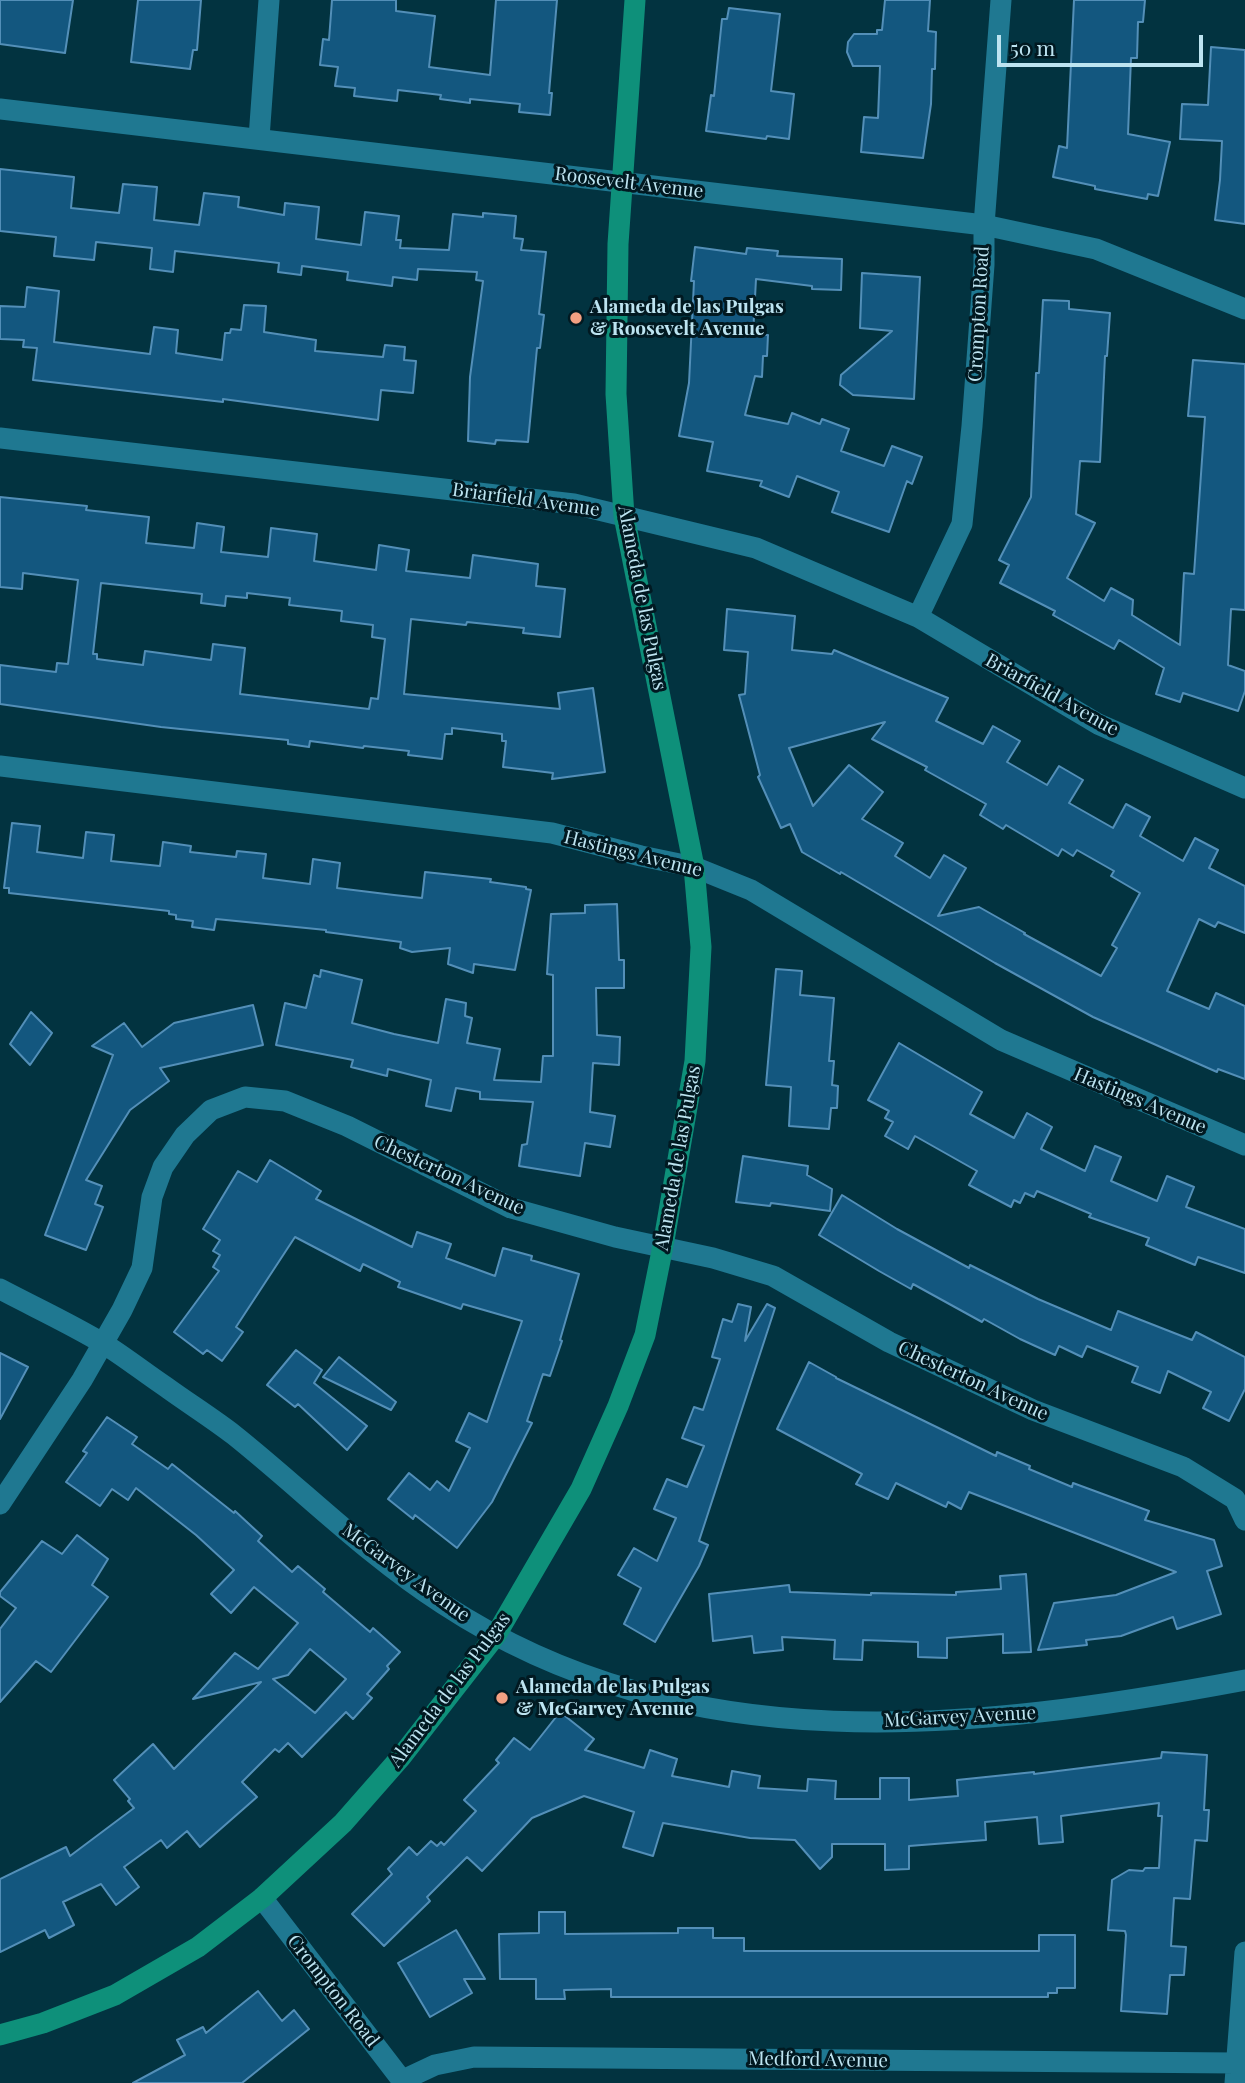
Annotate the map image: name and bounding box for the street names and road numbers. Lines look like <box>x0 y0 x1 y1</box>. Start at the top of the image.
street label: Roosevelt Avenue <box>553 163 705 203</box>
street label: Crompton Road <box>964 246 994 382</box>
street label: Briarfield Avenue <box>451 478 601 522</box>
street label: Alameda de las Pulgas <box>613 504 671 692</box>
street label: Briarfield Avenue <box>981 649 1123 741</box>
street label: Hastings Avenue <box>562 826 704 882</box>
street label: Hastings Avenue <box>1070 1063 1210 1139</box>
street label: Alameda de las Pulgas <box>650 1064 706 1252</box>
street label: Chesterton Avenue <box>370 1130 528 1220</box>
street label: Chesterton Avenue <box>894 1336 1052 1426</box>
street label: McGarvey Avenue <box>338 1519 474 1627</box>
street label: Alameda de las Pulgas <box>384 1608 516 1772</box>
street label: McGarvey Avenue <box>883 1702 1037 1732</box>
street label: Crompton Road <box>282 1930 384 2052</box>
street label: Medford Avenue <box>748 2047 888 2073</box>

